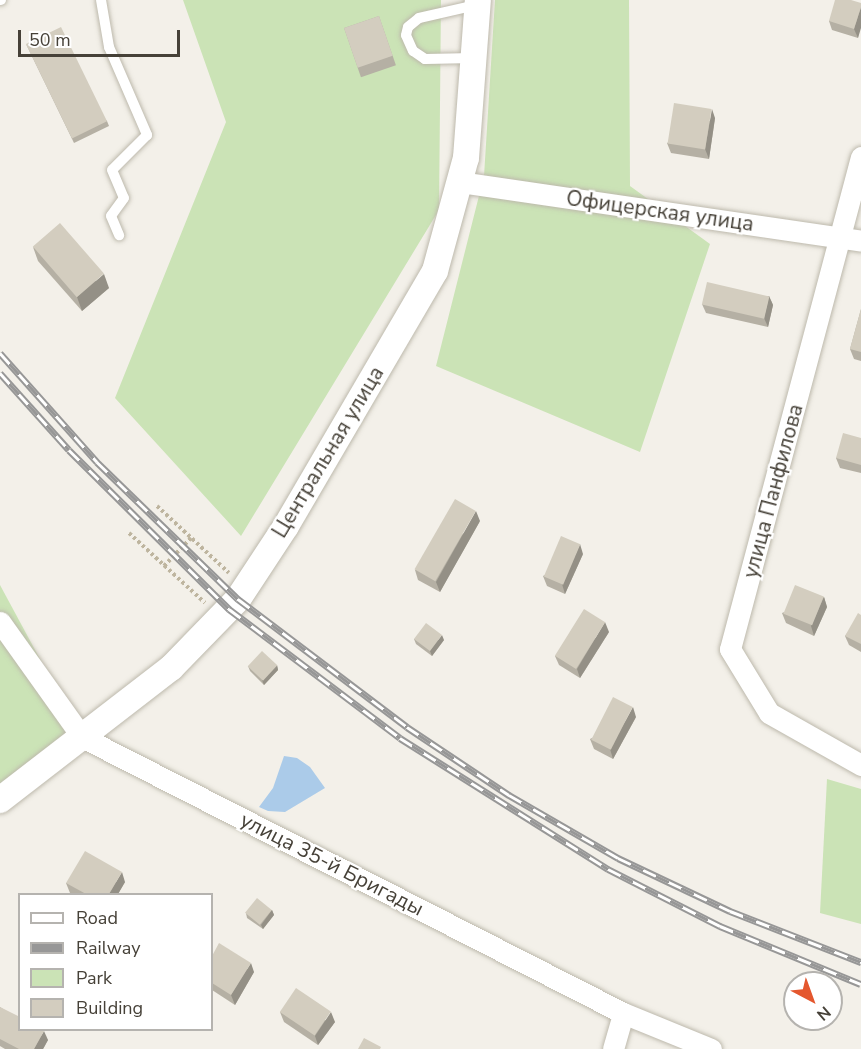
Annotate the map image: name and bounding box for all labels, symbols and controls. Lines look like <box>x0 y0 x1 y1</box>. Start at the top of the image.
scale bar <box>21 18 183 56</box>
text: 50 m <box>29 28 71 52</box>
street label: Офицерская улица <box>565 185 755 237</box>
street label: Центральная улица <box>267 362 389 542</box>
street label: улица Панфилова <box>738 401 808 581</box>
street label: улица 35-й Бригады <box>236 807 428 921</box>
legend <box>18 893 213 1031</box>
text: Road <box>76 906 118 930</box>
text: Railway <box>76 936 141 960</box>
text: Park <box>76 966 112 990</box>
north arrow <box>783 971 843 1031</box>
text: Building <box>76 996 143 1020</box>
text: N <box>812 1001 835 1025</box>

